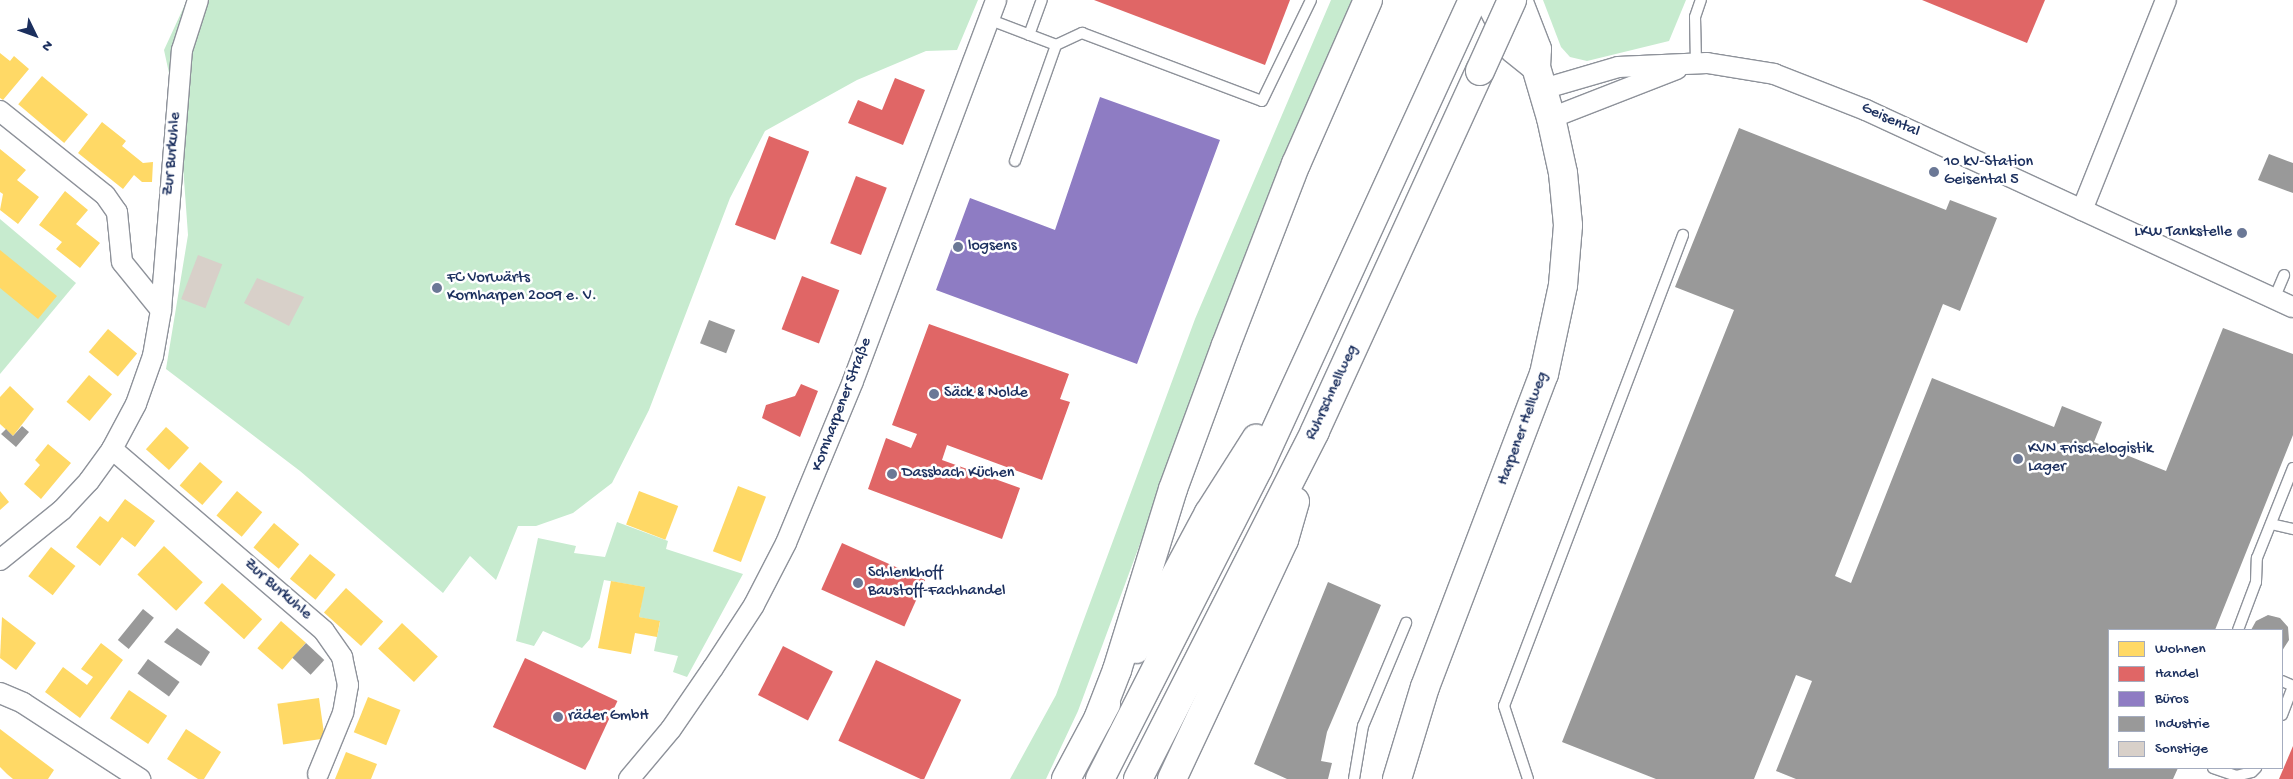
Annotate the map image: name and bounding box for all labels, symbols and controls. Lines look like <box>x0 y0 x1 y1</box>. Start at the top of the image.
north arrow <box>10 10 60 60</box>
text: N <box>37 36 56 54</box>
street label: Geisental <box>1858 99 1922 143</box>
street label: Zur Burkuhle <box>160 111 186 197</box>
place label: 10 kV-Station Geisental 5 <box>1944 153 2033 191</box>
marker: 10 kV-Station Geisental 5 <box>1928 166 1940 178</box>
place label: LKW Tankstelle <box>2134 223 2232 243</box>
marker: LKW Tankstelle <box>2236 227 2248 239</box>
place label: logsens <box>968 237 1017 257</box>
marker: logsens <box>952 241 964 253</box>
place label: FC Vorwärts Kornharpen 2009 e. V. <box>447 269 597 307</box>
marker: FC Vorwärts Kornharpen 2009 e. V. <box>431 282 443 294</box>
street label: Kornharpener Straße <box>809 336 877 474</box>
street label: Ruhrschnellweg <box>1303 342 1363 444</box>
street label: Harpener Hellweg <box>1495 370 1553 488</box>
place label: Säck & Nolde <box>944 384 1028 404</box>
marker: Säck & Nolde <box>928 388 940 400</box>
place label: KVN Frischelogistik Lager <box>2028 440 2153 478</box>
marker: KVN Frischelogistik Lager <box>2012 453 2024 465</box>
place label: Dassbach Küchen <box>902 464 1014 484</box>
marker: Dassbach Küchen <box>886 468 898 480</box>
street label: Zur Burkuhle <box>239 555 315 625</box>
place label: Schlenkhoff Baustoff-Fachhandel <box>868 564 1005 602</box>
marker: Schlenkhoff Baustoff-Fachhandel <box>852 577 864 589</box>
legend <box>2108 629 2283 769</box>
text: Wohnen <box>2155 640 2206 658</box>
text: Handel <box>2155 665 2199 683</box>
text: Büros <box>2155 690 2188 708</box>
place label: räder GmbH <box>568 707 649 727</box>
marker: räder GmbH <box>552 711 564 723</box>
text: Industrie <box>2155 715 2210 733</box>
text: Sonstige <box>2155 740 2208 758</box>

